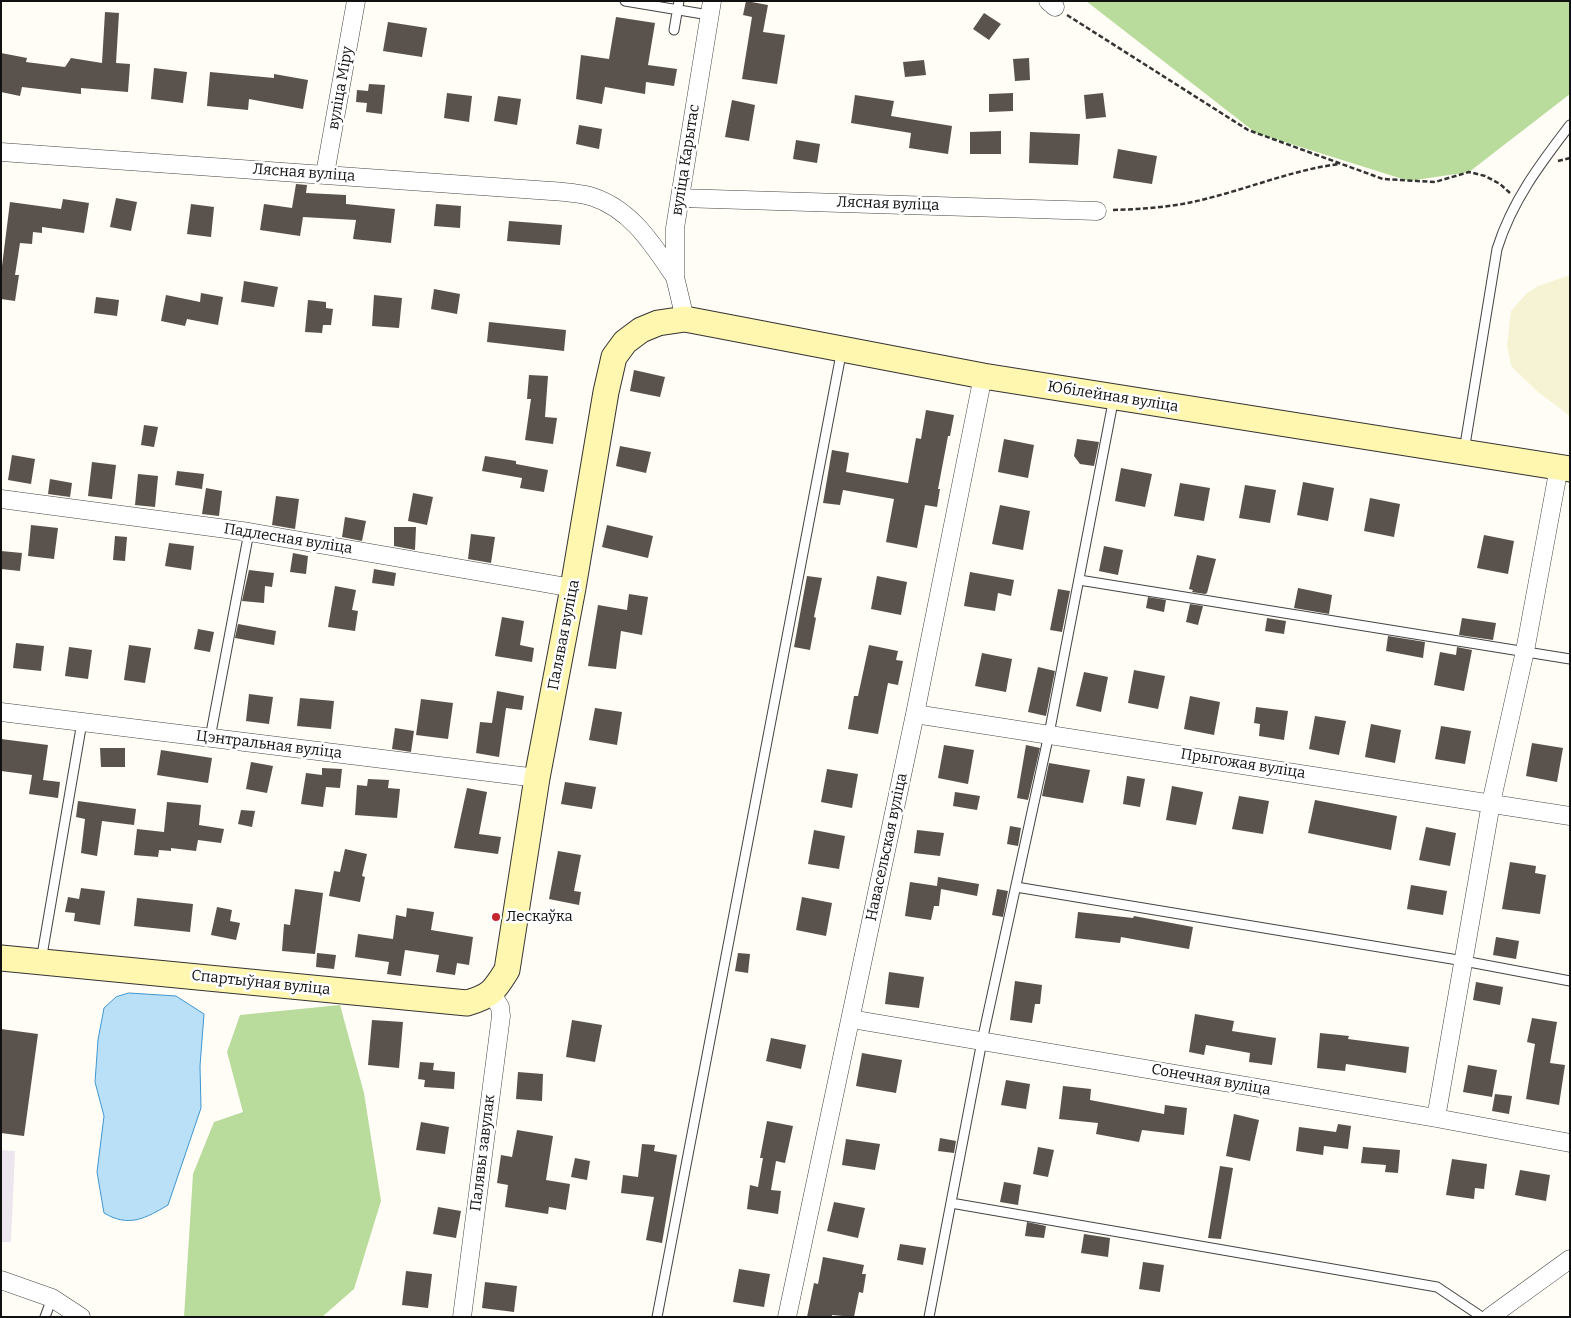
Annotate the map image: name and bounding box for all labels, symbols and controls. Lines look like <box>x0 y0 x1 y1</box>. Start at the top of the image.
street label: вуліца Міру <box>325 45 357 131</box>
street label: вуліца Карытас <box>668 103 704 217</box>
street label: Лясная вуліца <box>252 160 356 186</box>
street label: Лясная вуліца <box>836 193 940 215</box>
street label: Юбілейная вуліца <box>1046 378 1180 416</box>
street label: Падлесная вуліца <box>222 520 354 558</box>
street label: Палявая вуліца <box>544 578 584 692</box>
street label: Цэнтральная вуліца <box>195 727 343 763</box>
street label: Прыгожая вуліца <box>1179 745 1307 783</box>
street label: Навасельская вуліца <box>863 771 911 923</box>
place label: Лескаўка <box>506 908 573 926</box>
marker: Лескаўка <box>490 911 502 923</box>
street label: Спартыўная вуліца <box>191 967 331 999</box>
street label: Сонечная вуліца <box>1150 1061 1272 1099</box>
street label: Палявы завулак <box>467 1094 499 1212</box>

